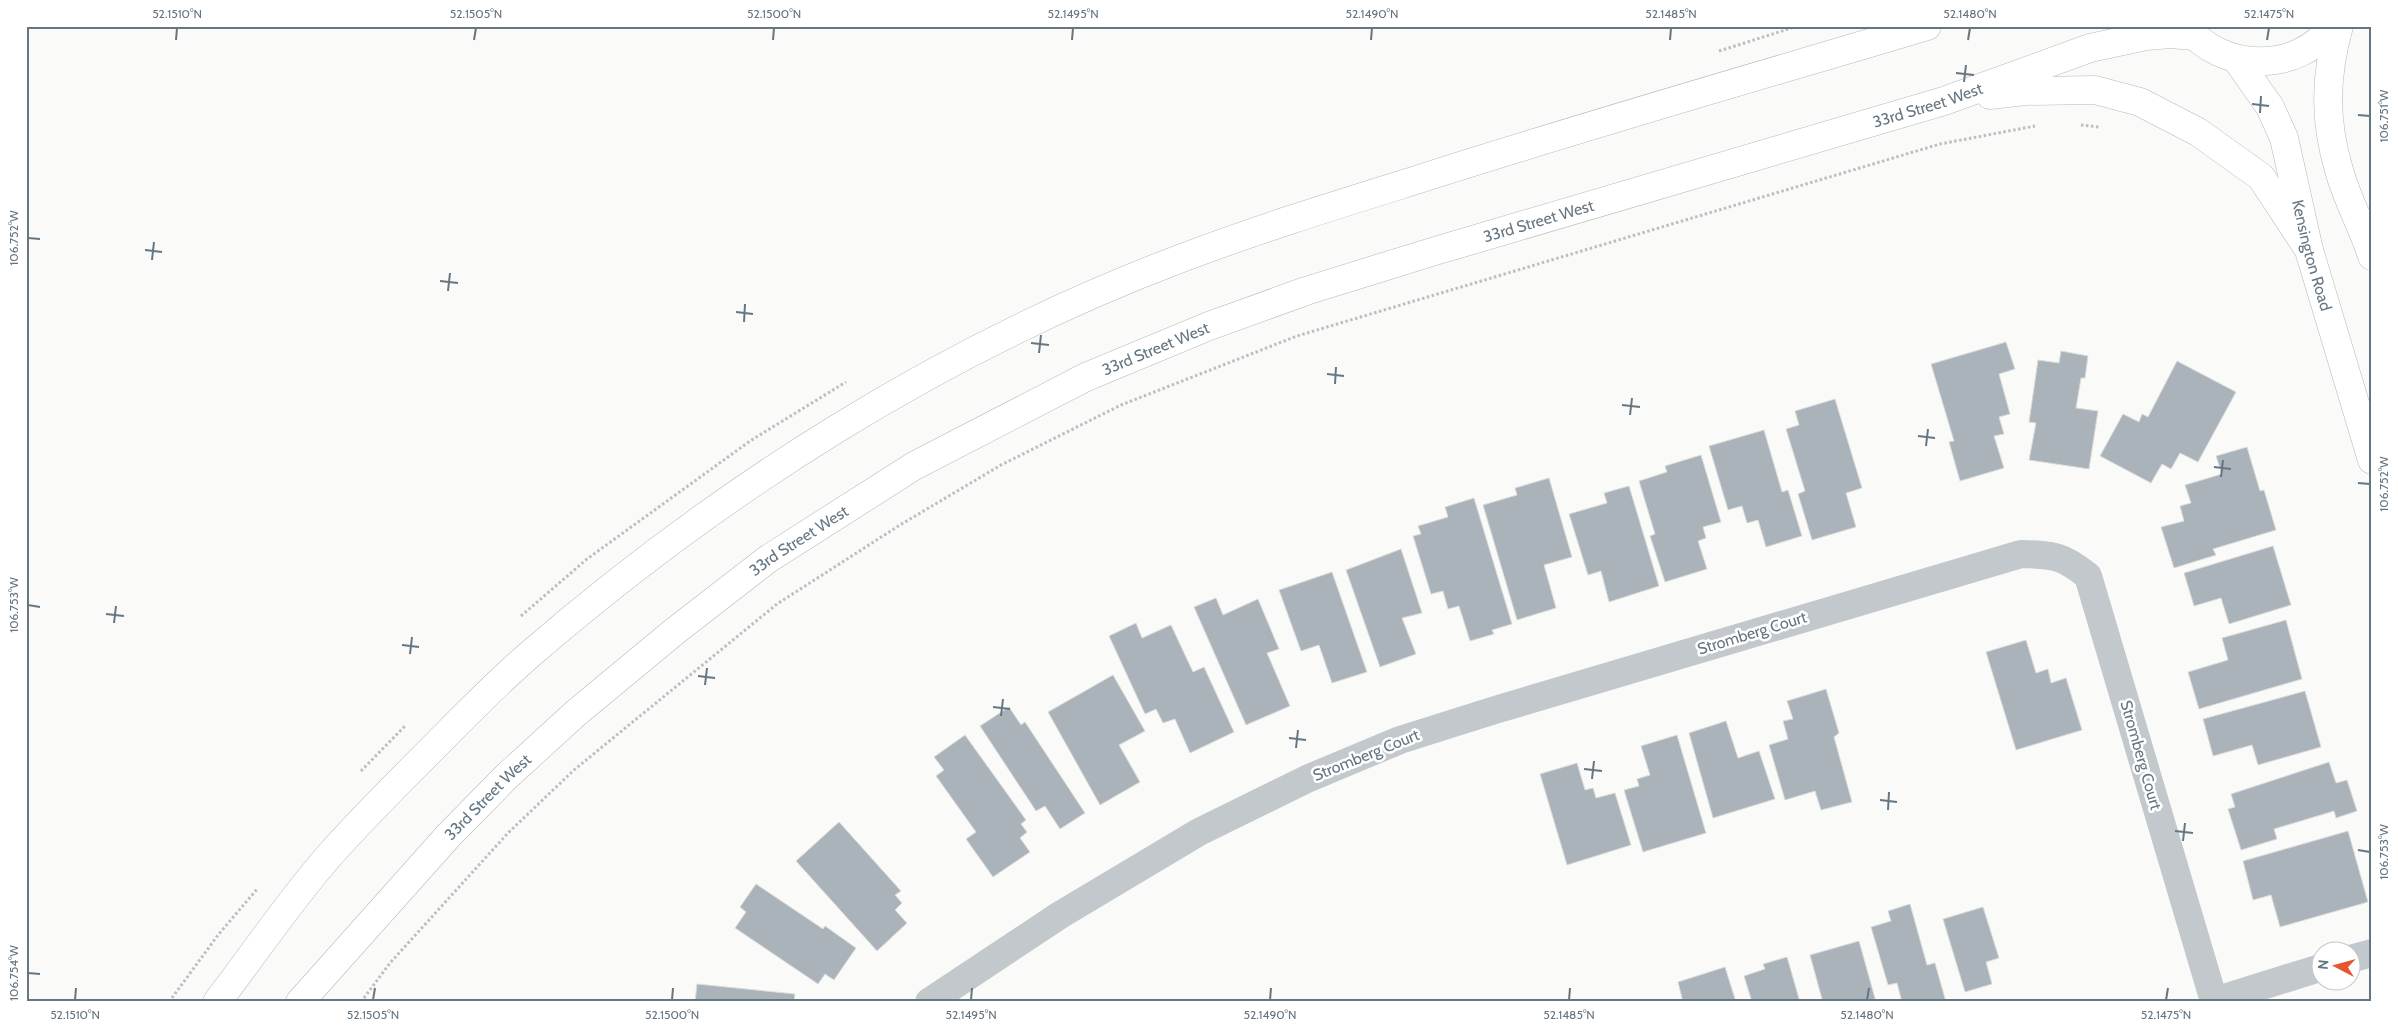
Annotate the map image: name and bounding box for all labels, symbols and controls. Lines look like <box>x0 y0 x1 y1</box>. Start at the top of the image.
text: 52.1510°N <box>152 6 202 21</box>
text: 52.1505°N <box>450 6 502 21</box>
text: 52.1500°N <box>747 6 801 21</box>
text: 52.1495°N <box>1047 6 1099 21</box>
text: 52.1490°N <box>1345 6 1399 21</box>
text: 52.1485°N <box>1645 6 1697 21</box>
text: 52.1480°N <box>1943 6 1997 21</box>
text: 52.1475°N <box>2244 6 2294 21</box>
street label: 33rd Street West <box>1870 78 1986 131</box>
text: 106.751°W <box>2376 89 2391 142</box>
street label: 33rd Street West <box>1481 195 1596 246</box>
street label: Kensington Road <box>2289 198 2336 313</box>
text: 106.752°W <box>6 210 21 266</box>
street label: 33rd Street West <box>1099 317 1212 379</box>
text: 106.752°W <box>2376 456 2391 512</box>
street label: 33rd Street West <box>745 501 852 580</box>
text: 106.753°W <box>6 577 21 633</box>
street label: Stromberg Court <box>1695 607 1809 659</box>
street label: Stromberg Court <box>2116 698 2166 813</box>
street label: Stromberg Court <box>1310 725 1423 785</box>
street label: 33rd Street West <box>440 749 535 844</box>
text: 106.753°W <box>2376 824 2391 880</box>
north arrow <box>2310 940 2360 990</box>
text: 106.754°W <box>6 944 21 1001</box>
text: N <box>2314 959 2333 971</box>
text: 52.1510°N <box>50 1007 100 1022</box>
text: 52.1505°N <box>347 1007 399 1022</box>
text: 52.1500°N <box>645 1007 699 1022</box>
text: 52.1495°N <box>945 1007 997 1022</box>
text: 52.1490°N <box>1243 1007 1297 1022</box>
text: 52.1485°N <box>1543 1007 1595 1022</box>
text: 52.1480°N <box>1840 1007 1894 1022</box>
text: 52.1475°N <box>2141 1007 2191 1022</box>

